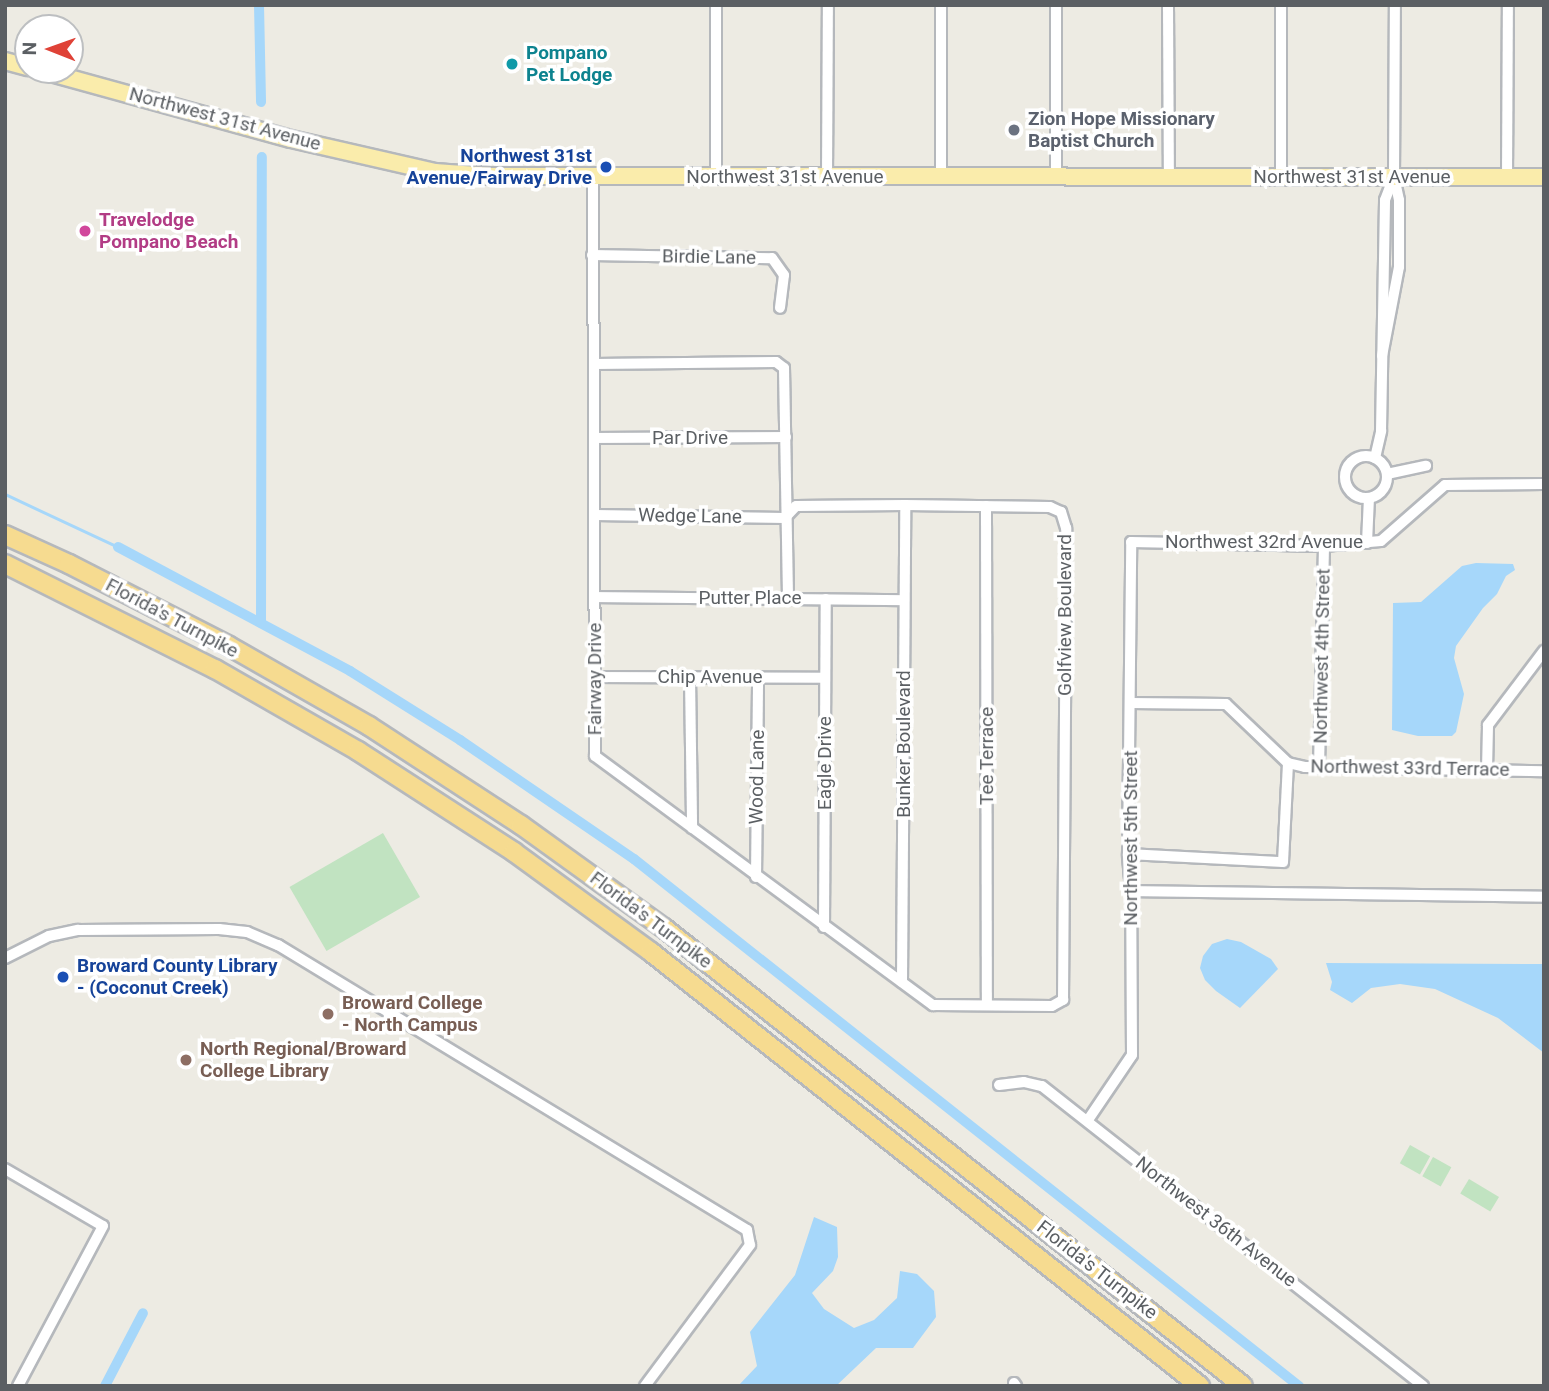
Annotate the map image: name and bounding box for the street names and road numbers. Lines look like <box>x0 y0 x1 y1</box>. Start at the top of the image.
street label: Northwest 31st Avenue <box>127 82 323 156</box>
street label: Northwest 31st Avenue <box>686 166 884 188</box>
street label: Northwest 31st Avenue <box>1253 166 1451 188</box>
street label: Birdie Lane <box>662 245 756 269</box>
street label: Par Drive <box>652 427 728 449</box>
street label: Wedge Lane <box>638 504 742 528</box>
street label: Northwest 32rd Avenue <box>1165 531 1363 553</box>
street label: Golfview Boulevard <box>1054 534 1076 696</box>
street label: Northwest 4th Street <box>1309 568 1335 744</box>
street label: Florida's Turnpike <box>102 573 242 663</box>
street label: Putter Place <box>698 587 802 609</box>
street label: Fairway Drive <box>584 623 606 735</box>
street label: Chip Avenue <box>658 666 762 688</box>
street label: Bunker Boulevard <box>893 670 915 818</box>
street label: Tee Terrace <box>976 707 998 805</box>
street label: Eagle Drive <box>814 716 836 810</box>
street label: Wood Lane <box>745 729 769 825</box>
street label: Northwest 5th Street <box>1120 750 1142 926</box>
street label: Northwest 33rd Terrace <box>1310 755 1510 781</box>
street label: Florida's Turnpike <box>585 867 717 973</box>
street label: Northwest 36th Avenue <box>1131 1152 1301 1292</box>
street label: Florida's Turnpike <box>1032 1216 1162 1324</box>

